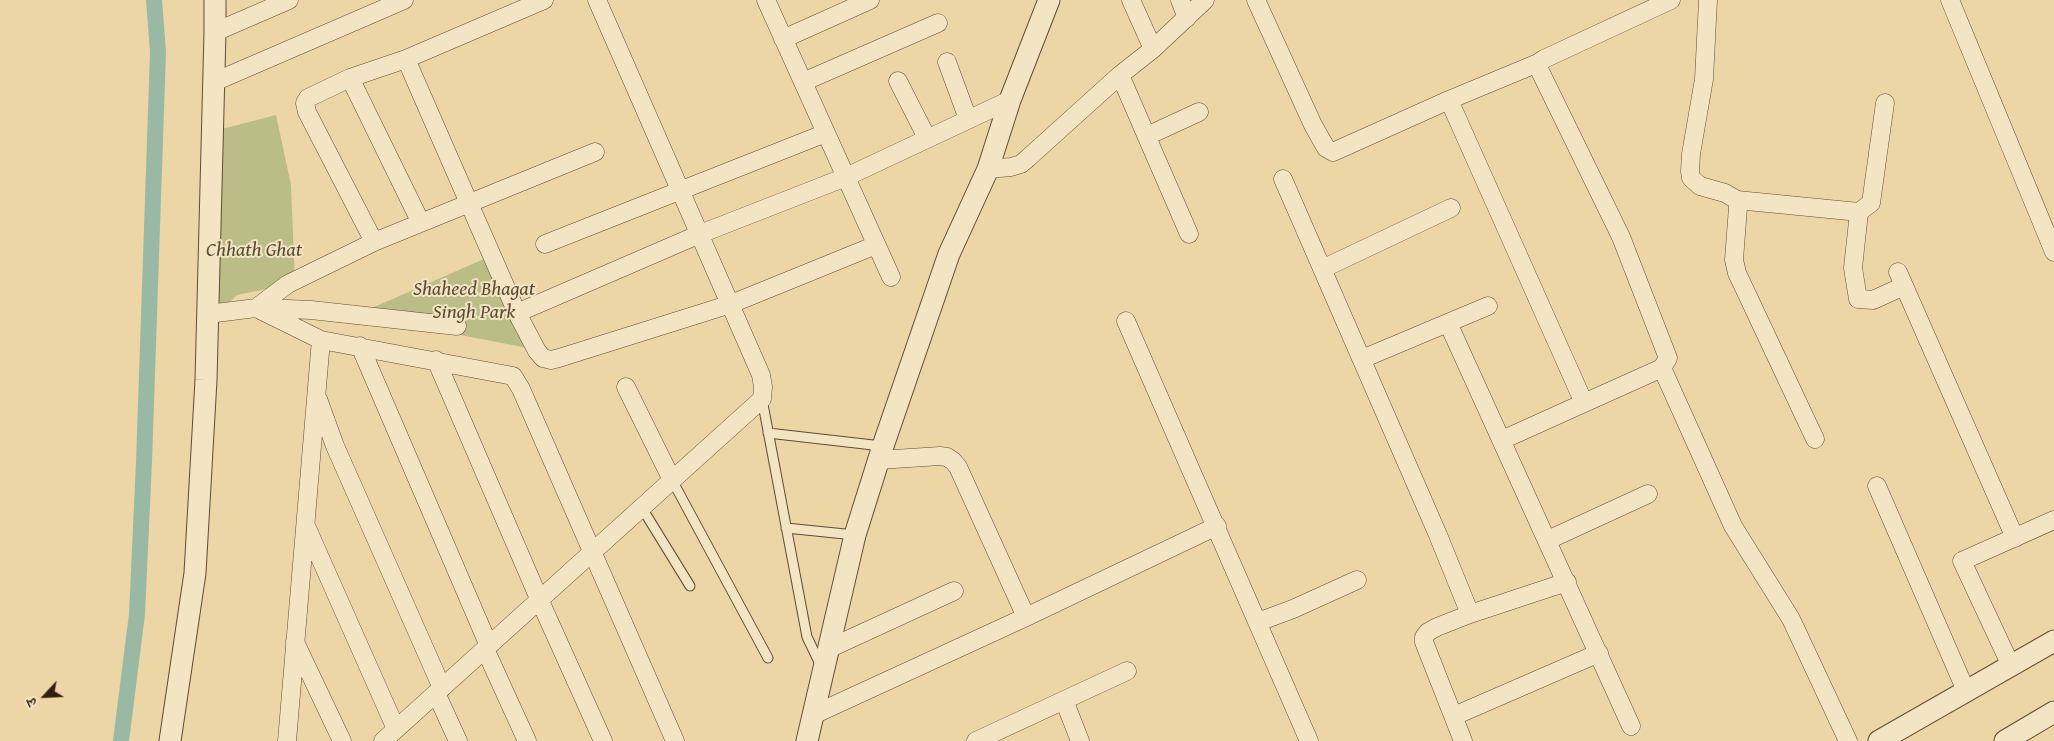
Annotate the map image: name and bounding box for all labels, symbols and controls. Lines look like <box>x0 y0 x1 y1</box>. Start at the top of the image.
park label: Chhath Ghat <box>206 239 302 263</box>
park label: Shaheed Bhagat Singh Park <box>413 278 535 325</box>
north arrow <box>20 671 70 721</box>
text: उ <box>21 695 42 710</box>

